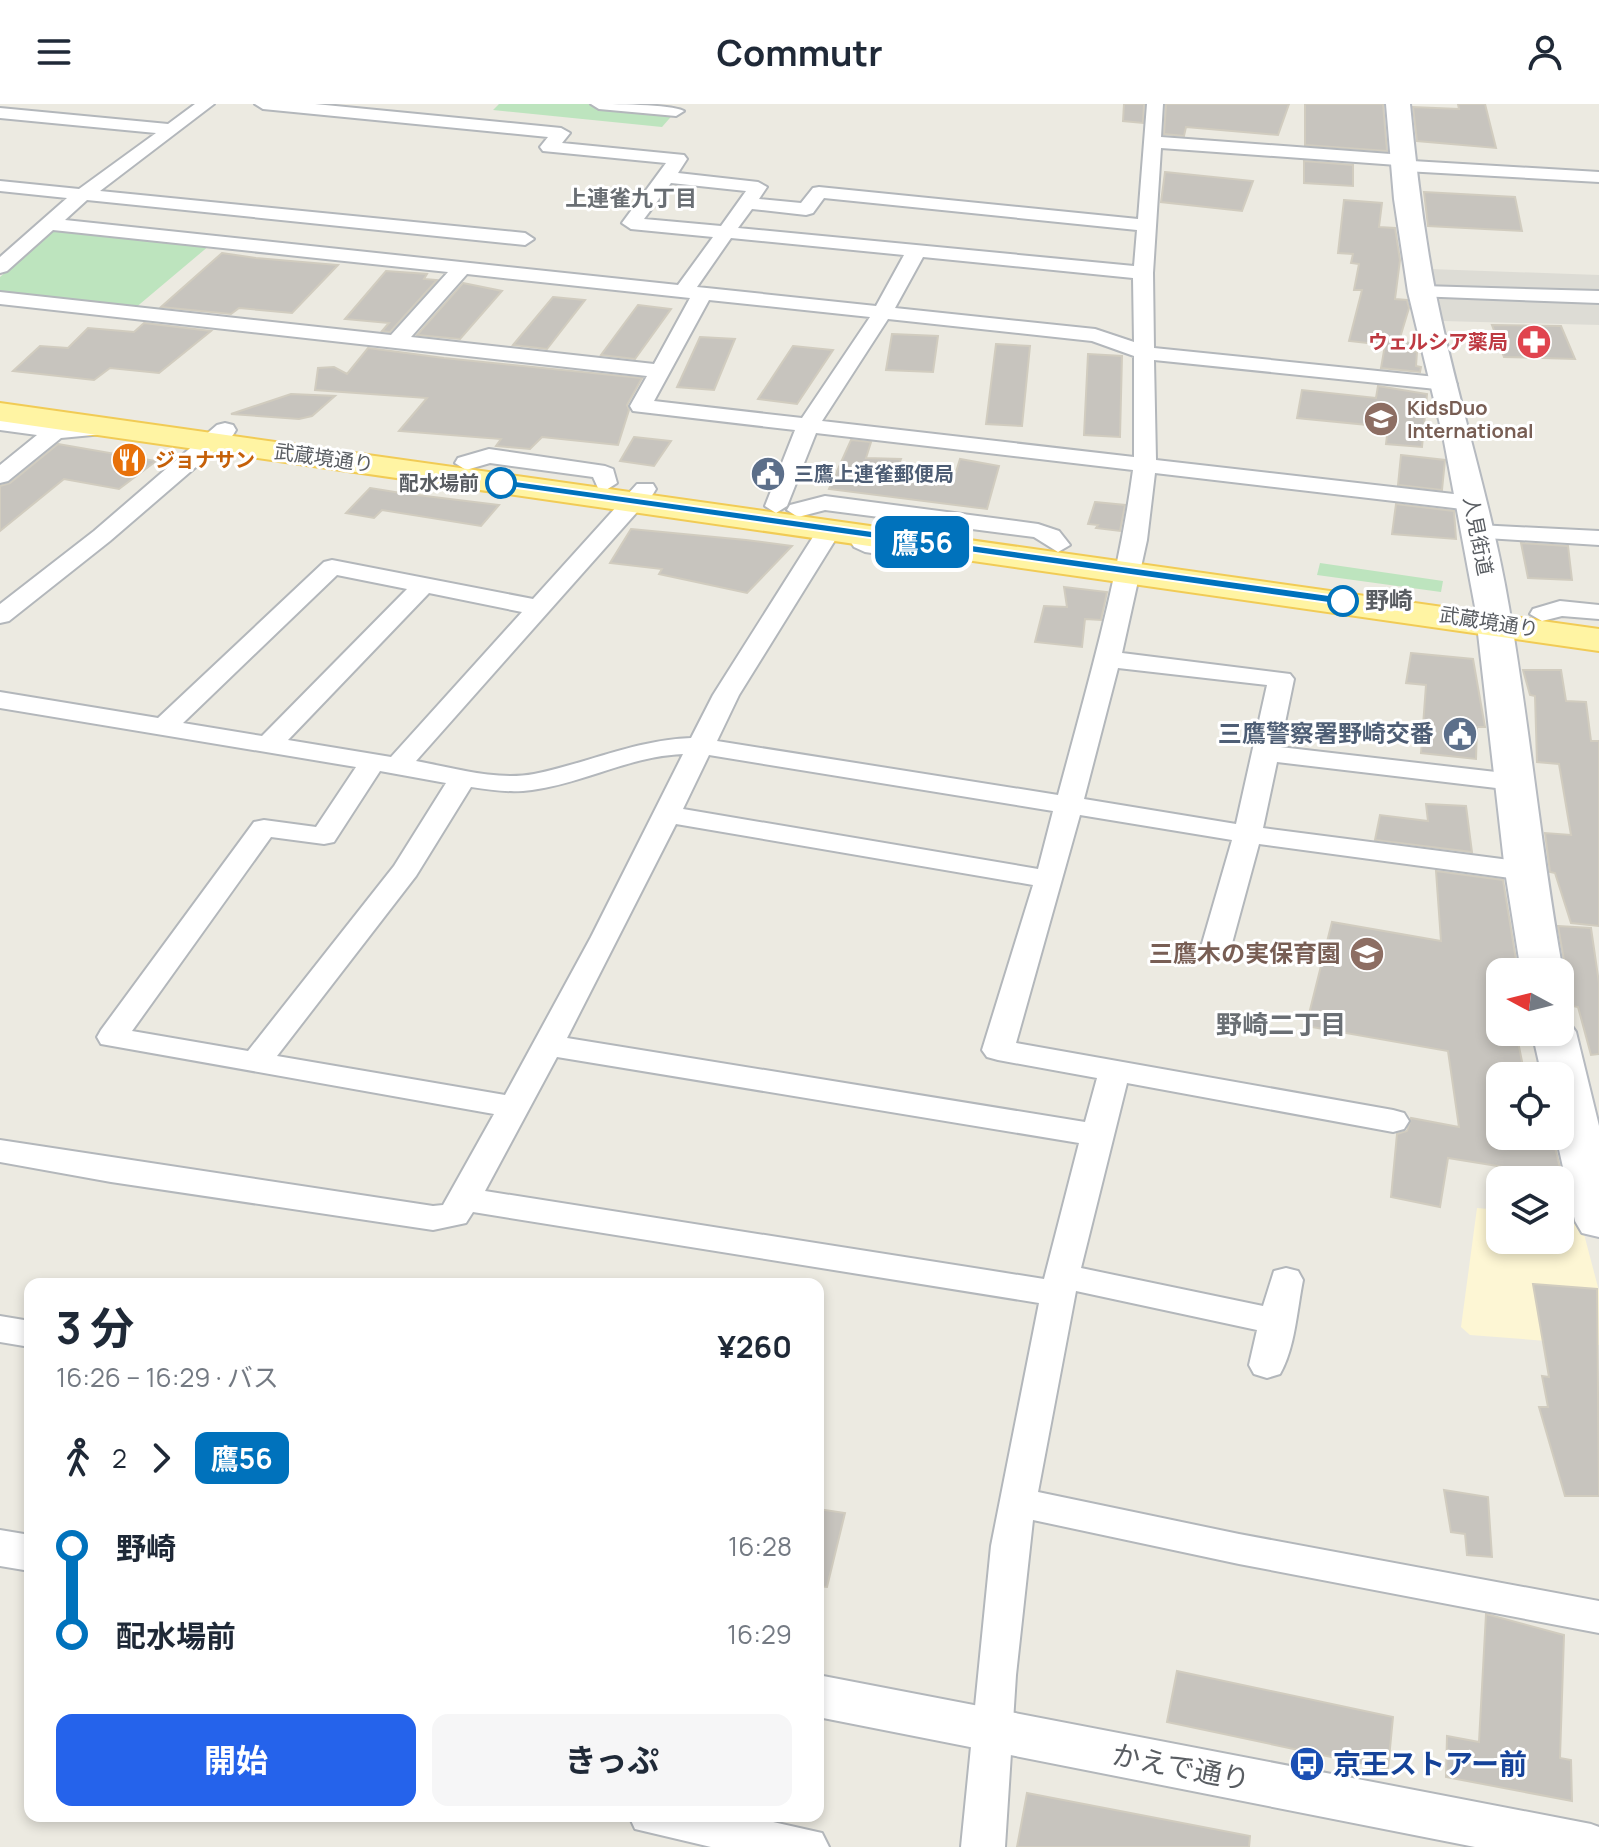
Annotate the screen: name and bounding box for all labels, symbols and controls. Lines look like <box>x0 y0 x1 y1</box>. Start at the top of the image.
text: Commutr <box>716 28 883 77</box>
icon: menu <box>32 30 76 74</box>
icon: person <box>1523 30 1567 74</box>
district label: 上連雀九丁目 <box>565 183 697 213</box>
pharmacy icon: ウェルシア薬局 <box>1515 323 1553 361</box>
place label: ウェルシア薬局 <box>1368 328 1508 355</box>
place label: KidsDuo International <box>1407 394 1534 444</box>
school or university icon: KidsDuo International <box>1362 400 1400 438</box>
street label: 武蔵境通り <box>273 437 375 478</box>
restaurant icon: ジョナサン <box>110 441 148 479</box>
place label: ジョナサン <box>155 446 255 473</box>
public building icon: 三鷹上連雀郵便局 <box>749 455 787 493</box>
place label: 三鷹上連雀郵便局 <box>794 460 954 487</box>
marker: 配水場前 <box>486 468 516 498</box>
place label: 配水場前 <box>399 469 479 496</box>
street label: 人見街道 <box>1458 494 1499 578</box>
line badge: 鷹56 <box>876 516 968 568</box>
text: 鷹56 <box>891 523 953 561</box>
place label: 野崎 <box>1365 583 1413 616</box>
marker: 野崎 <box>1328 586 1358 616</box>
street label: 武蔵境通り <box>1438 600 1541 643</box>
public building icon: 三鷹警察署野崎交番 <box>1441 715 1479 753</box>
place label: 三鷹警察署野崎交番 <box>1218 716 1434 749</box>
school or university icon: 三鷹木の実保育園 <box>1348 935 1386 973</box>
place label: 三鷹木の実保育園 <box>1149 936 1341 969</box>
north arrow <box>1486 958 1574 1046</box>
map controls <box>1486 958 1574 1254</box>
district label: 野崎二丁目 <box>1216 1006 1346 1042</box>
button: locate <box>1486 1062 1574 1150</box>
button: layers <box>1486 1166 1574 1254</box>
text: 3 分 <box>56 1297 134 1357</box>
text: ¥260 <box>717 1326 792 1367</box>
text: 16:26 – 16:29 · バス <box>56 1359 279 1395</box>
icon: walk <box>56 1436 100 1480</box>
icon: forward <box>139 1436 183 1480</box>
text: 鷹56 <box>211 1439 273 1477</box>
text: 2 <box>112 1440 127 1476</box>
text: 野崎 <box>116 1527 176 1568</box>
text: 16:28 <box>728 1528 792 1564</box>
text: 配水場前 <box>116 1615 236 1656</box>
text: 16:29 <box>727 1616 792 1652</box>
button: 開始 <box>56 1714 416 1806</box>
button: きっぷ <box>432 1714 792 1806</box>
street label: かえで通り <box>1109 1734 1253 1798</box>
place label: 京王ストアー前 <box>1333 1744 1527 1782</box>
bus stop icon: 京王ストアー前 <box>1288 1745 1326 1783</box>

